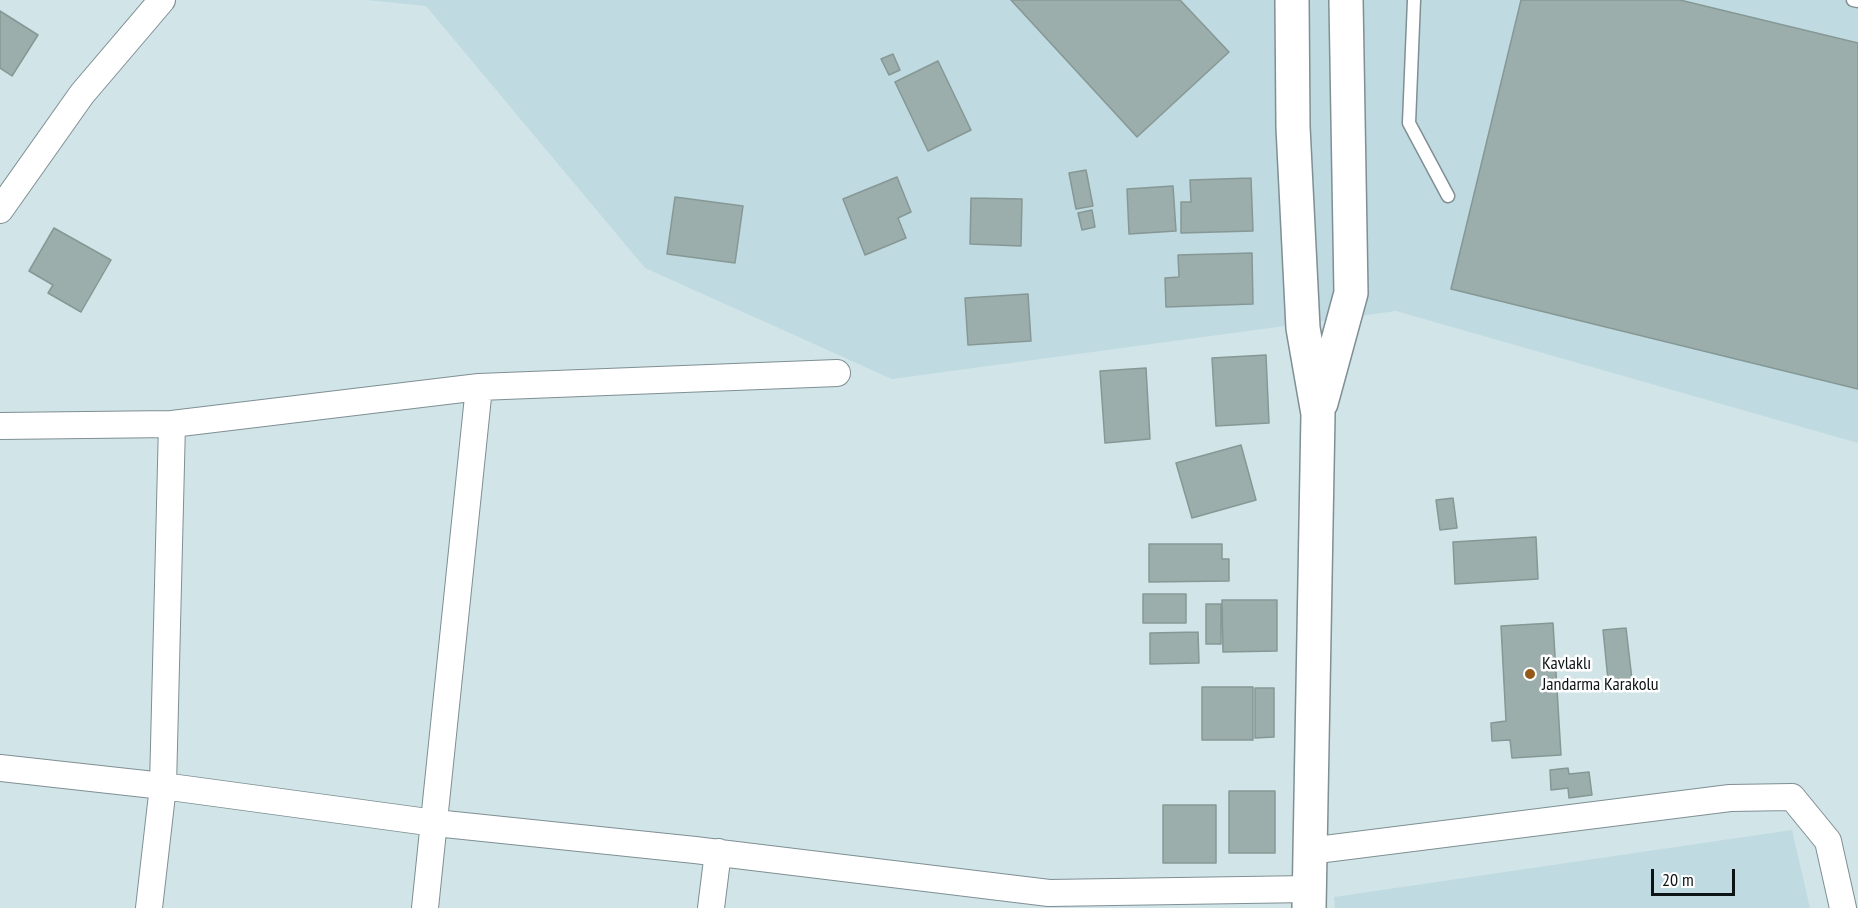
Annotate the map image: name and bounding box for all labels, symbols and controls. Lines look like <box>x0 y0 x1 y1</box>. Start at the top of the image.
place label: Kavlaklı Jandarma Karakolu <box>1542 653 1659 696</box>
marker: Kavlaklı Jandarma Karakolu <box>1523 667 1537 681</box>
scale bar <box>1654 857 1738 895</box>
text: 20 m <box>1662 868 1694 891</box>

